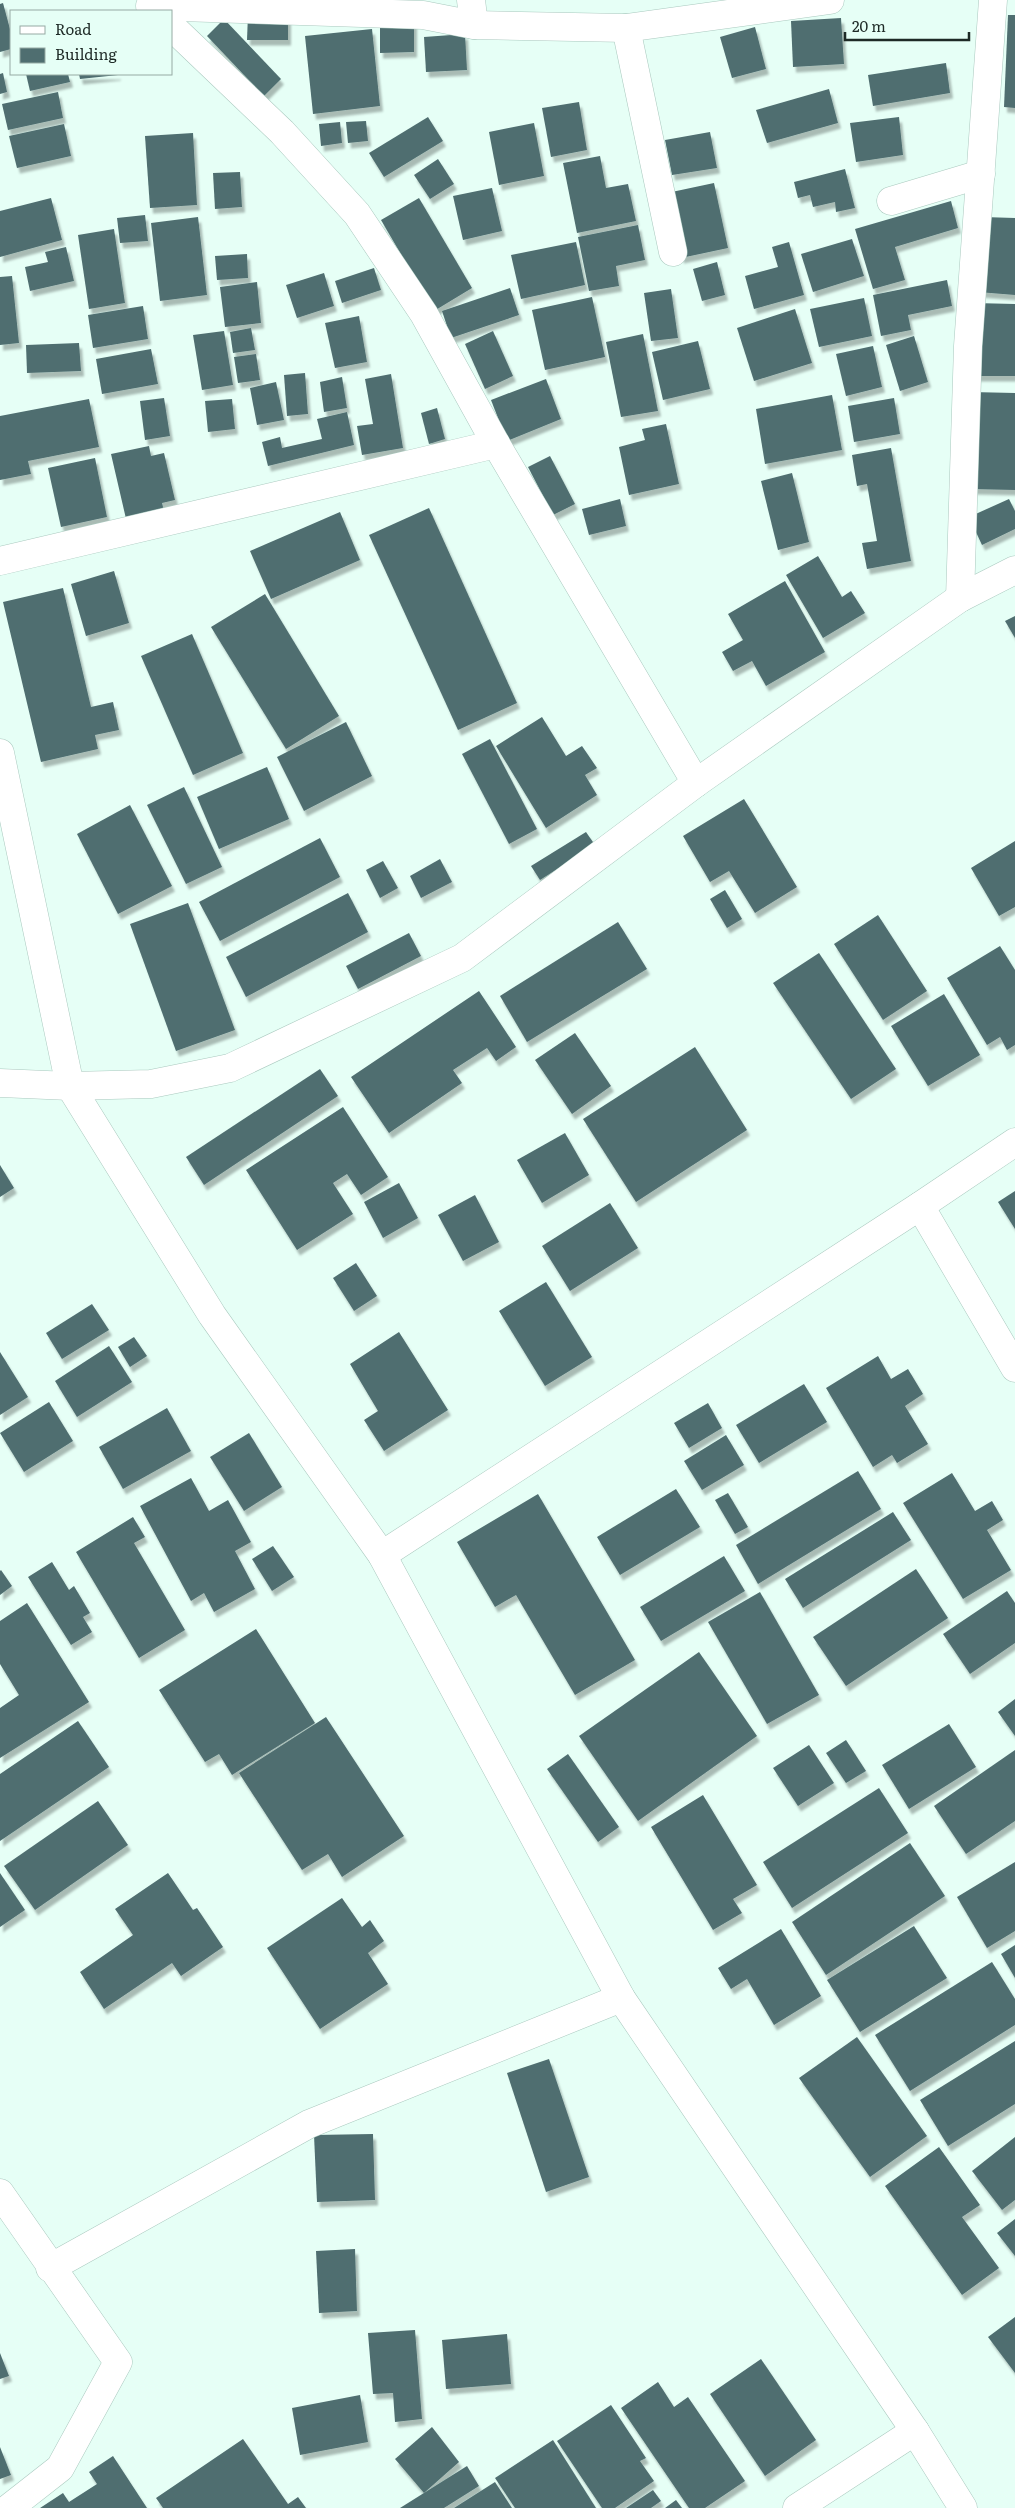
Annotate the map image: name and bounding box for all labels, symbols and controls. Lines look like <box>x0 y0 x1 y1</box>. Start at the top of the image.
legend <box>10 10 172 75</box>
scale bar <box>845 10 969 42</box>
text: 20 m <box>852 14 886 37</box>
text: Road <box>55 17 91 40</box>
text: Building <box>55 42 117 65</box>

